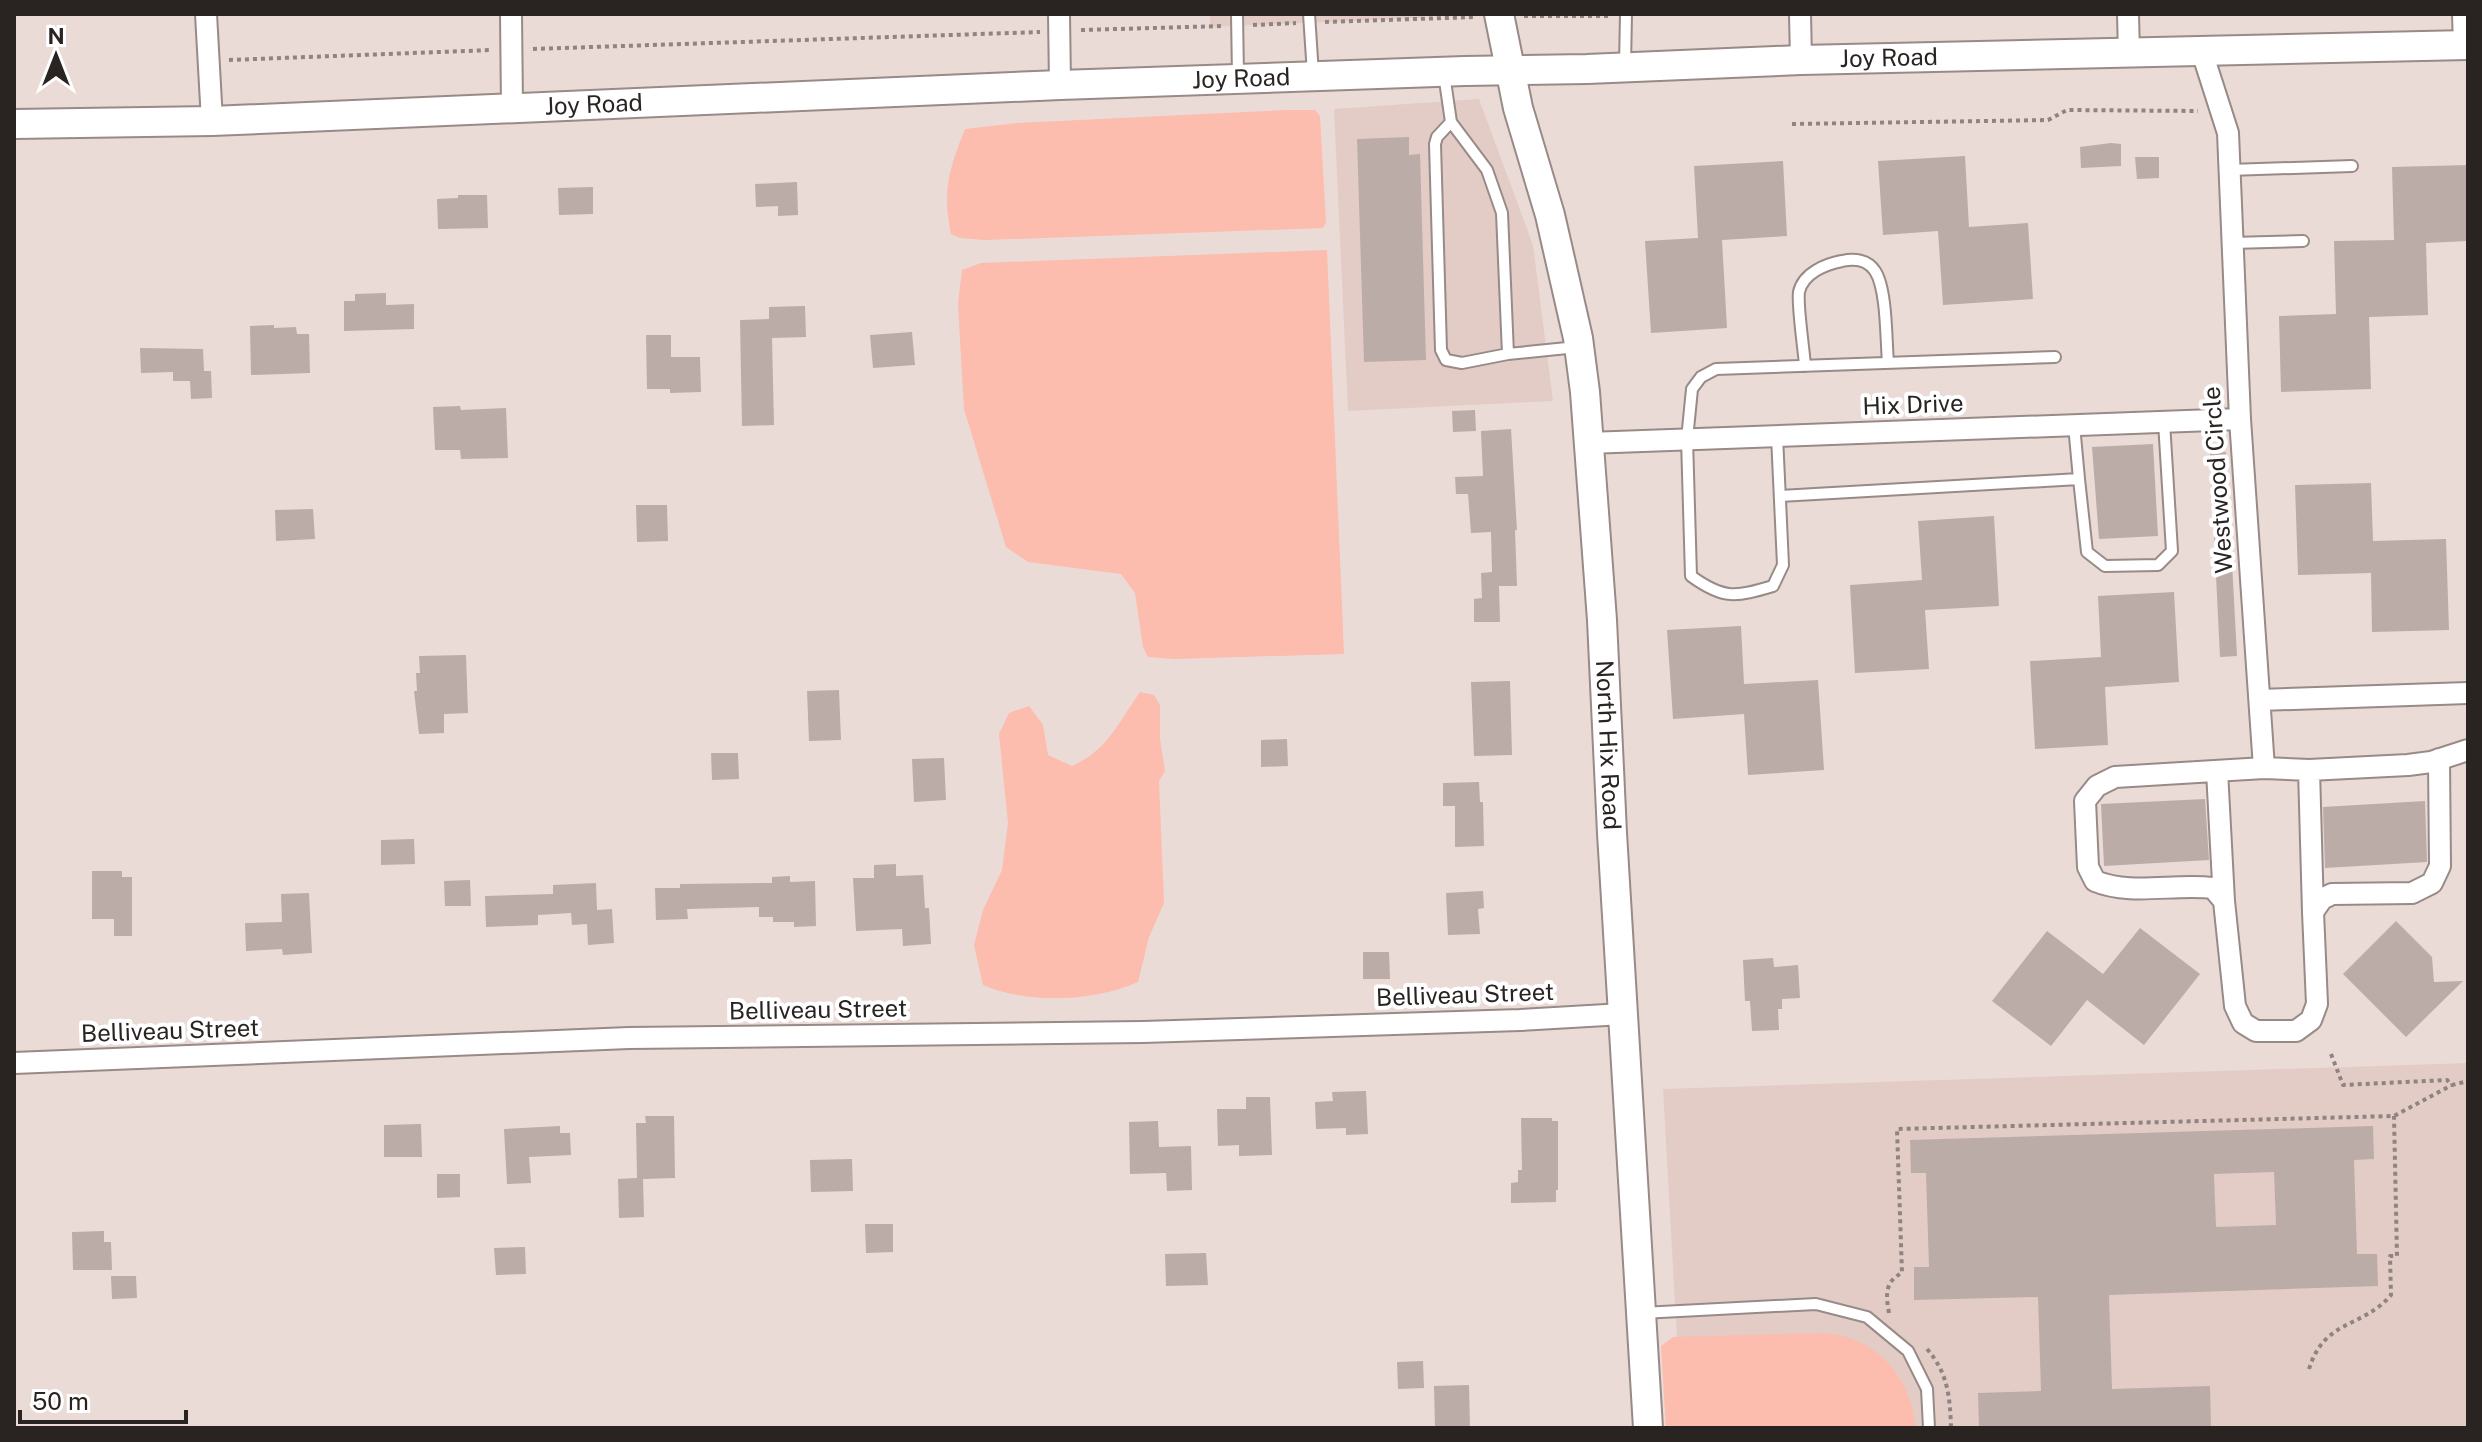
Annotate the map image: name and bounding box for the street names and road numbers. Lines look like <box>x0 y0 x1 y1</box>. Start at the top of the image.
street label: Joy Road <box>1839 42 1938 72</box>
street label: Joy Road <box>1191 62 1291 93</box>
street label: Joy Road <box>544 88 643 120</box>
street label: Westwood Circle <box>2197 386 2237 574</box>
street label: Hix Drive <box>1862 388 1964 420</box>
street label: North Hix Road <box>1591 659 1627 831</box>
street label: Belliveau Street <box>1375 977 1555 1011</box>
street label: Belliveau Street <box>729 993 907 1025</box>
street label: Belliveau Street <box>80 1013 260 1047</box>

